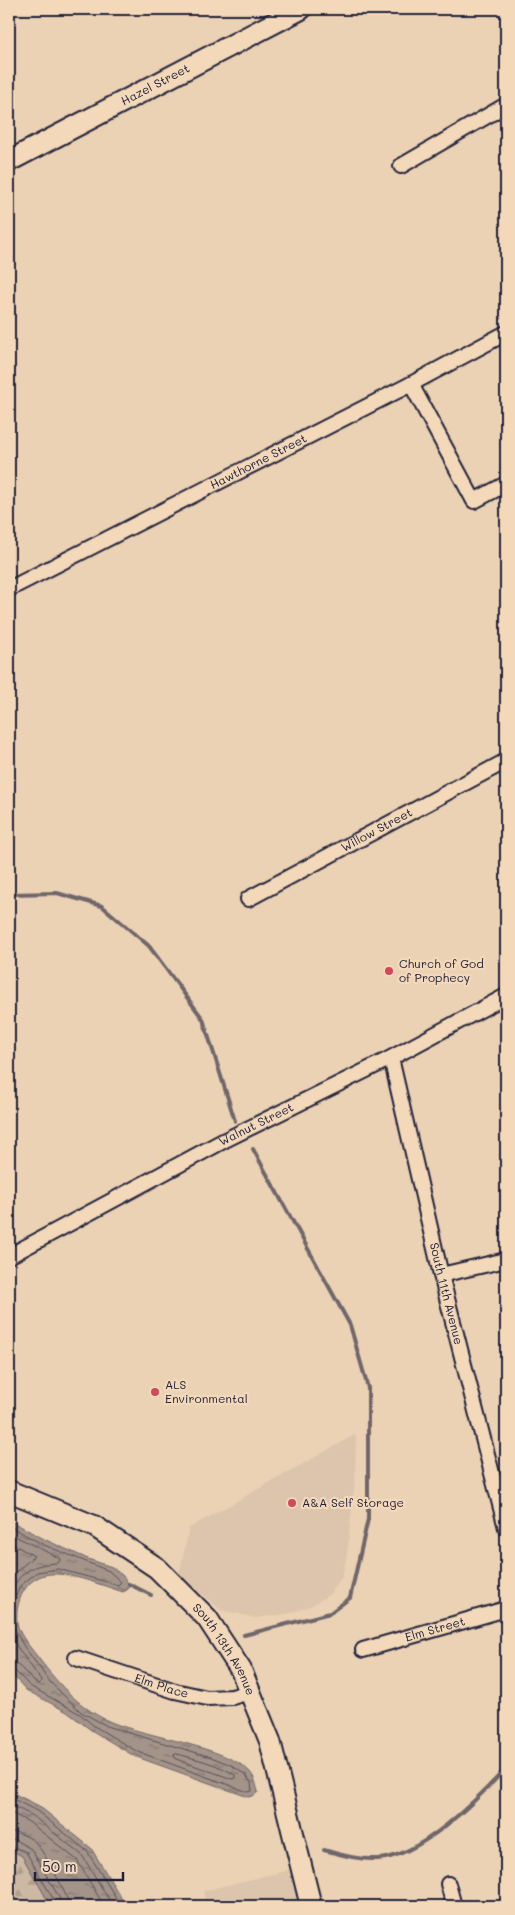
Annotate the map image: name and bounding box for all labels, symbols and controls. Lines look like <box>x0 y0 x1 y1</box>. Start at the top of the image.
street label: Hazel Street <box>118 59 192 108</box>
street label: Hawthorne Street <box>207 430 309 492</box>
street label: Willow Street <box>338 804 415 855</box>
place label: Church of God of Prophecy <box>399 955 484 985</box>
marker: Church of God of Prophecy <box>383 965 395 977</box>
street label: Walnut Street <box>215 1098 296 1149</box>
street label: South 11th Avenue <box>427 1241 468 1346</box>
place label: ALS Environmental <box>165 1376 248 1406</box>
marker: ALS Environmental <box>149 1386 161 1398</box>
place label: A&A Self Storage <box>302 1494 404 1510</box>
marker: A&A Self Storage <box>286 1497 298 1509</box>
street label: South 13th Avenue <box>190 1599 259 1697</box>
street label: Elm Street <box>403 1612 467 1645</box>
street label: Elm Place <box>133 1669 190 1701</box>
scale bar <box>35 1850 122 1882</box>
text: 50 m <box>42 1856 77 1876</box>

